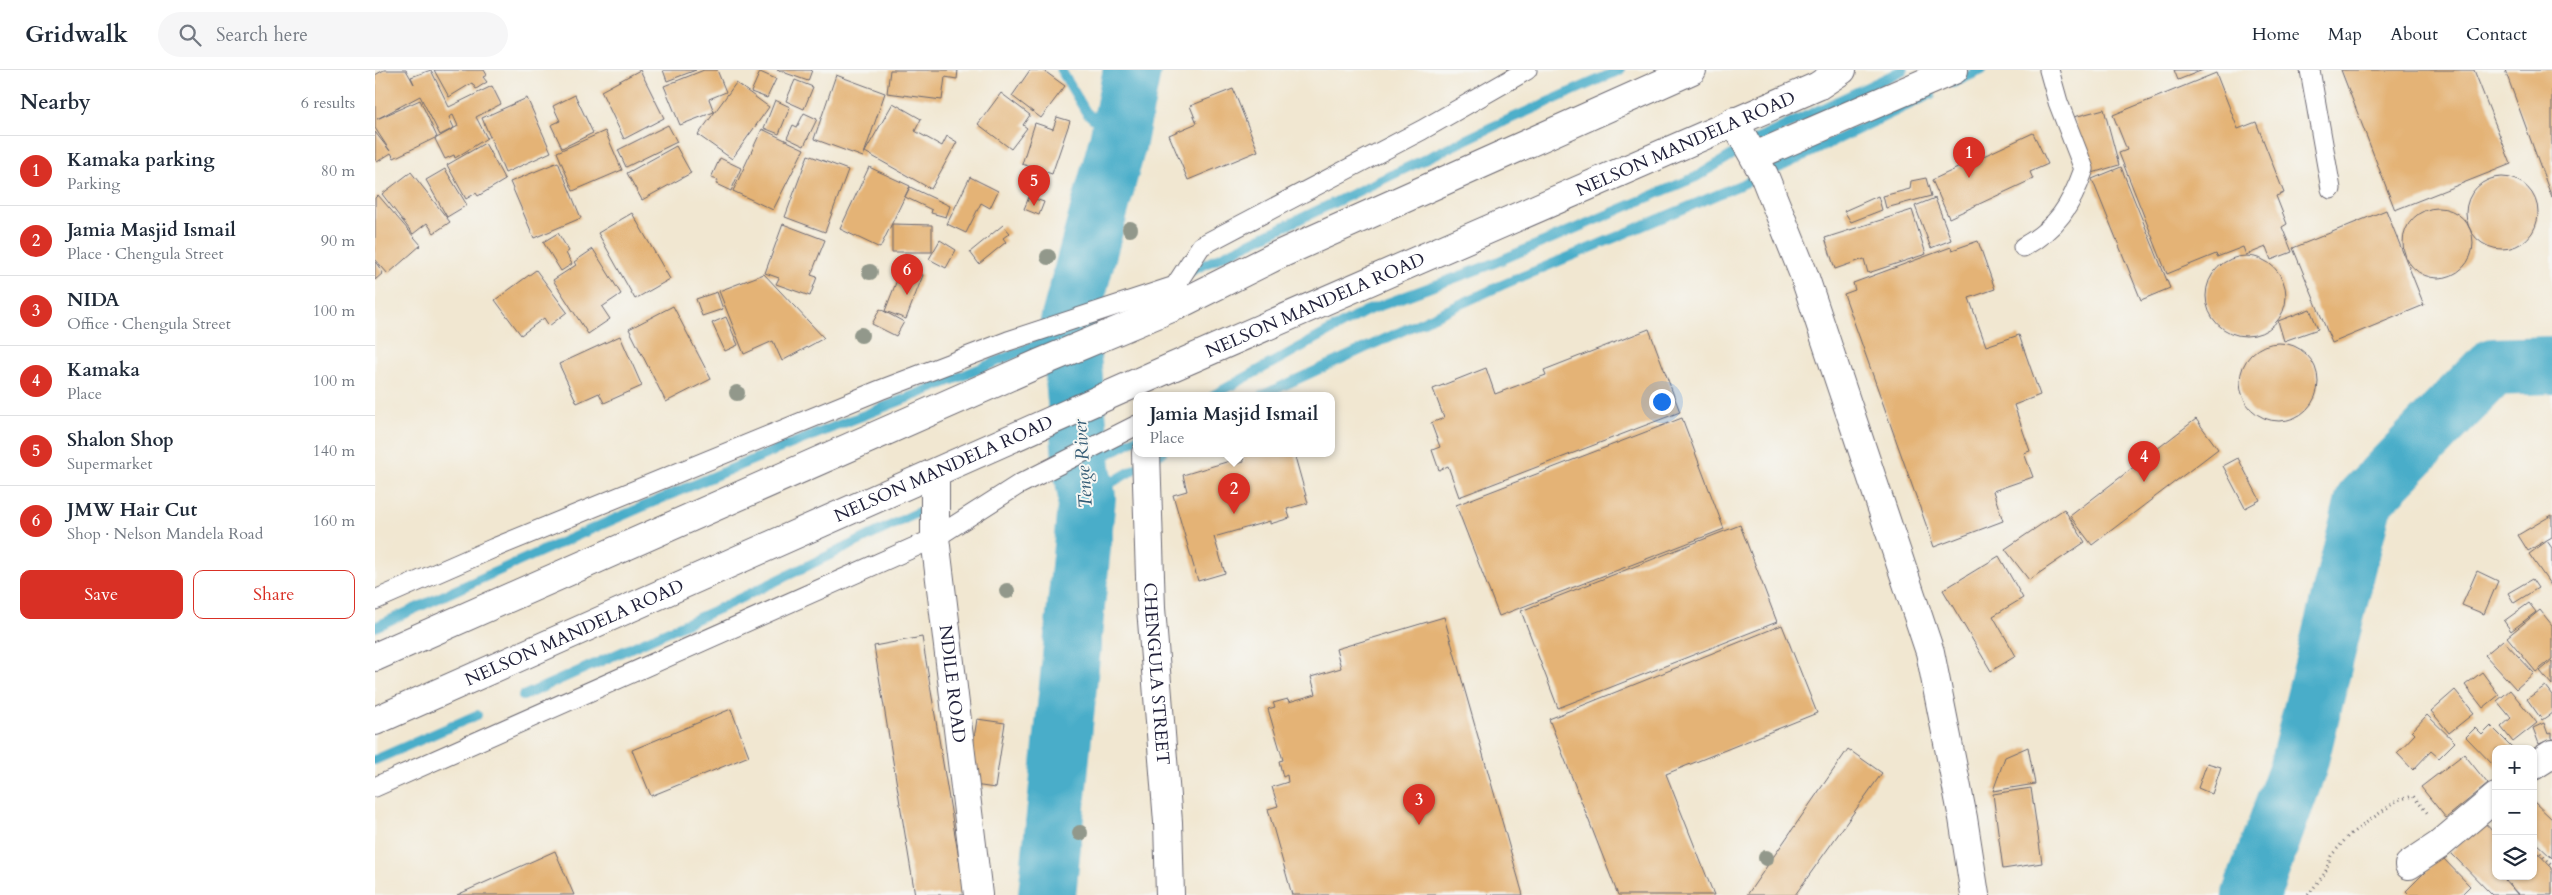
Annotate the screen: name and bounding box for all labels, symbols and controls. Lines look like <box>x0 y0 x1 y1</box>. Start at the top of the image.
search box <box>158 12 508 57</box>
text: Gridwalk <box>25 18 128 51</box>
icon: search <box>176 21 204 49</box>
text: Search here <box>216 22 308 48</box>
text: Home <box>2252 22 2300 47</box>
text: Map <box>2328 22 2362 47</box>
text: About <box>2390 22 2438 47</box>
text: Contact <box>2466 22 2527 47</box>
street label: NELSON MANDELA ROAD <box>1572 85 1799 203</box>
text: Nearby <box>20 88 91 117</box>
text: 6 results <box>301 92 355 114</box>
pin: 1 <box>1953 137 1985 178</box>
text: Kamaka parking <box>67 147 215 173</box>
text: 1 <box>32 160 40 182</box>
text: 80 m <box>321 160 355 182</box>
pin: 5 <box>1018 165 1050 206</box>
text: Parking <box>67 173 120 195</box>
text: Jamia Masjid Ismail <box>67 217 236 243</box>
text: 2 <box>32 230 40 252</box>
text: 90 m <box>321 230 355 252</box>
text: Place · Chengula Street <box>67 243 224 265</box>
street label: NELSON MANDELA ROAD <box>1202 247 1429 364</box>
pin: 6 <box>891 254 923 295</box>
text: NIDA <box>67 287 119 313</box>
text: 3 <box>32 300 40 322</box>
text: 100 m <box>313 300 355 322</box>
text: Office · Chengula Street <box>67 313 231 335</box>
text: Kamaka <box>67 357 140 383</box>
text: 4 <box>32 370 40 392</box>
text: 100 m <box>313 370 355 392</box>
text: Place <box>67 383 102 405</box>
your location <box>1649 389 1675 415</box>
popup <box>1133 392 1335 457</box>
text: Jamia Masjid Ismail <box>1150 401 1318 427</box>
street label: NELSON MANDELA ROAD <box>830 410 1057 529</box>
water label: Tenge River <box>1067 418 1099 509</box>
text: Shalon Shop <box>67 427 174 453</box>
text: Place <box>1150 427 1185 449</box>
text: 5 <box>32 440 40 462</box>
text: 140 m <box>313 440 355 462</box>
pin: 4 <box>2128 441 2160 482</box>
text: Supermarket <box>67 453 153 475</box>
pin: 2 <box>1218 473 1250 514</box>
text: JMW Hair Cut <box>67 497 197 523</box>
text: 6 <box>32 510 40 532</box>
text: 160 m <box>313 510 355 532</box>
text: Shop · Nelson Mandela Road <box>67 523 263 545</box>
button: Save <box>20 570 183 619</box>
button: Share <box>193 570 355 619</box>
street label: NELSON MANDELA ROAD <box>461 573 688 693</box>
street label: CHENGULA STREET <box>1137 582 1175 766</box>
street label: NDILE ROAD <box>933 624 972 744</box>
map controls <box>2492 745 2537 880</box>
button: + <box>2492 745 2537 790</box>
pin: 3 <box>1403 784 1435 825</box>
button: − <box>2492 790 2537 835</box>
button: layers <box>2492 835 2537 880</box>

